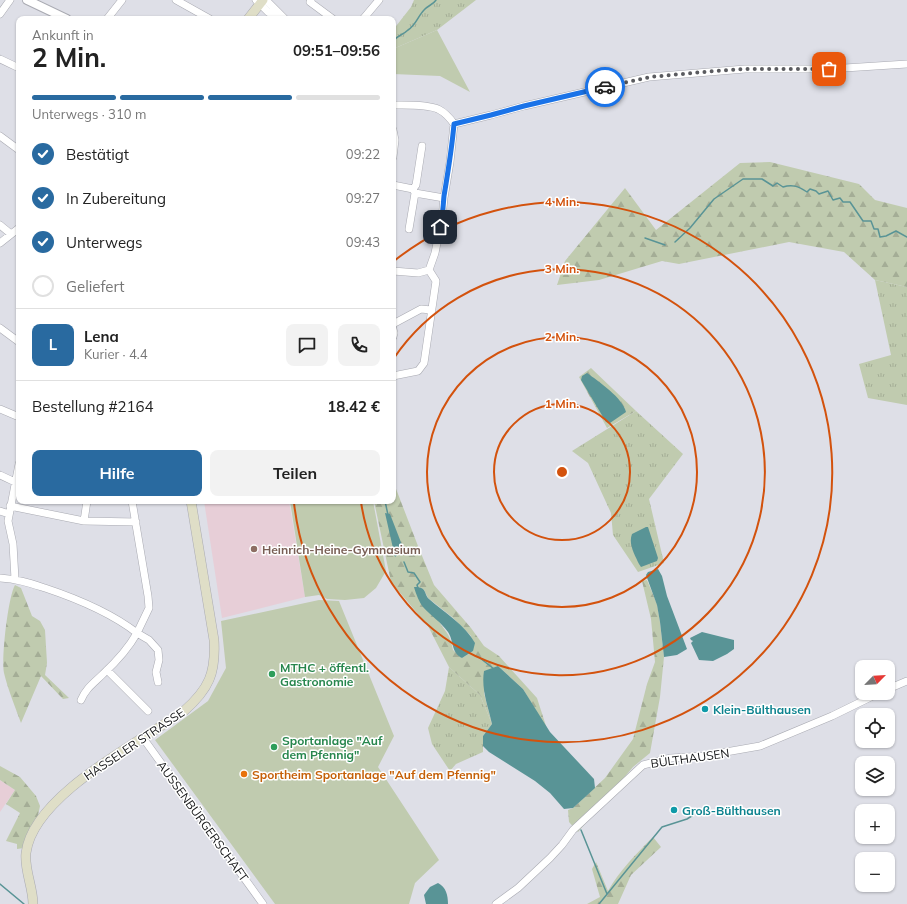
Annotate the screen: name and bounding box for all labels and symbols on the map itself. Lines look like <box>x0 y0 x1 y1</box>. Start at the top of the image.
pin <box>812 52 846 86</box>
courier <box>585 67 625 107</box>
text: 4 Min. <box>545 194 579 209</box>
pin <box>423 210 457 244</box>
text: 3 Min. <box>545 261 579 276</box>
text: 2 Min. <box>545 329 579 344</box>
text: 1 Min. <box>545 396 579 411</box>
centre of rings <box>555 465 569 479</box>
place label: Heinrich-Heine-Gymnasium <box>262 542 421 557</box>
marker: Heinrich-Heine-Gymnasium <box>249 544 259 554</box>
place label: MTHC + öffentl. Gastronomie <box>280 660 369 689</box>
north arrow <box>855 660 895 700</box>
marker: MTHC + öffentl. Gastronomie <box>267 669 277 679</box>
place label: Klein-Bülthausen <box>713 702 811 717</box>
marker: Klein-Bülthausen <box>700 704 710 714</box>
street label: HASSELER STRASSE <box>81 705 187 783</box>
place label: Sportanlage "Auf dem Pfennig" <box>282 733 383 762</box>
marker: Sportanlage "Auf dem Pfennig" <box>269 742 279 752</box>
street label: BÜLTHAUSEN <box>650 745 730 771</box>
street label: AUSSENBÜRGERSCHAFT <box>154 758 252 885</box>
place label: Sportheim Sportanlage "Auf dem Pfennig" <box>252 767 496 782</box>
marker: Sportheim Sportanlage "Auf dem Pfennig" <box>239 769 249 779</box>
place label: Groß-Bülthausen <box>682 803 781 818</box>
marker: Groß-Bülthausen <box>669 805 679 815</box>

